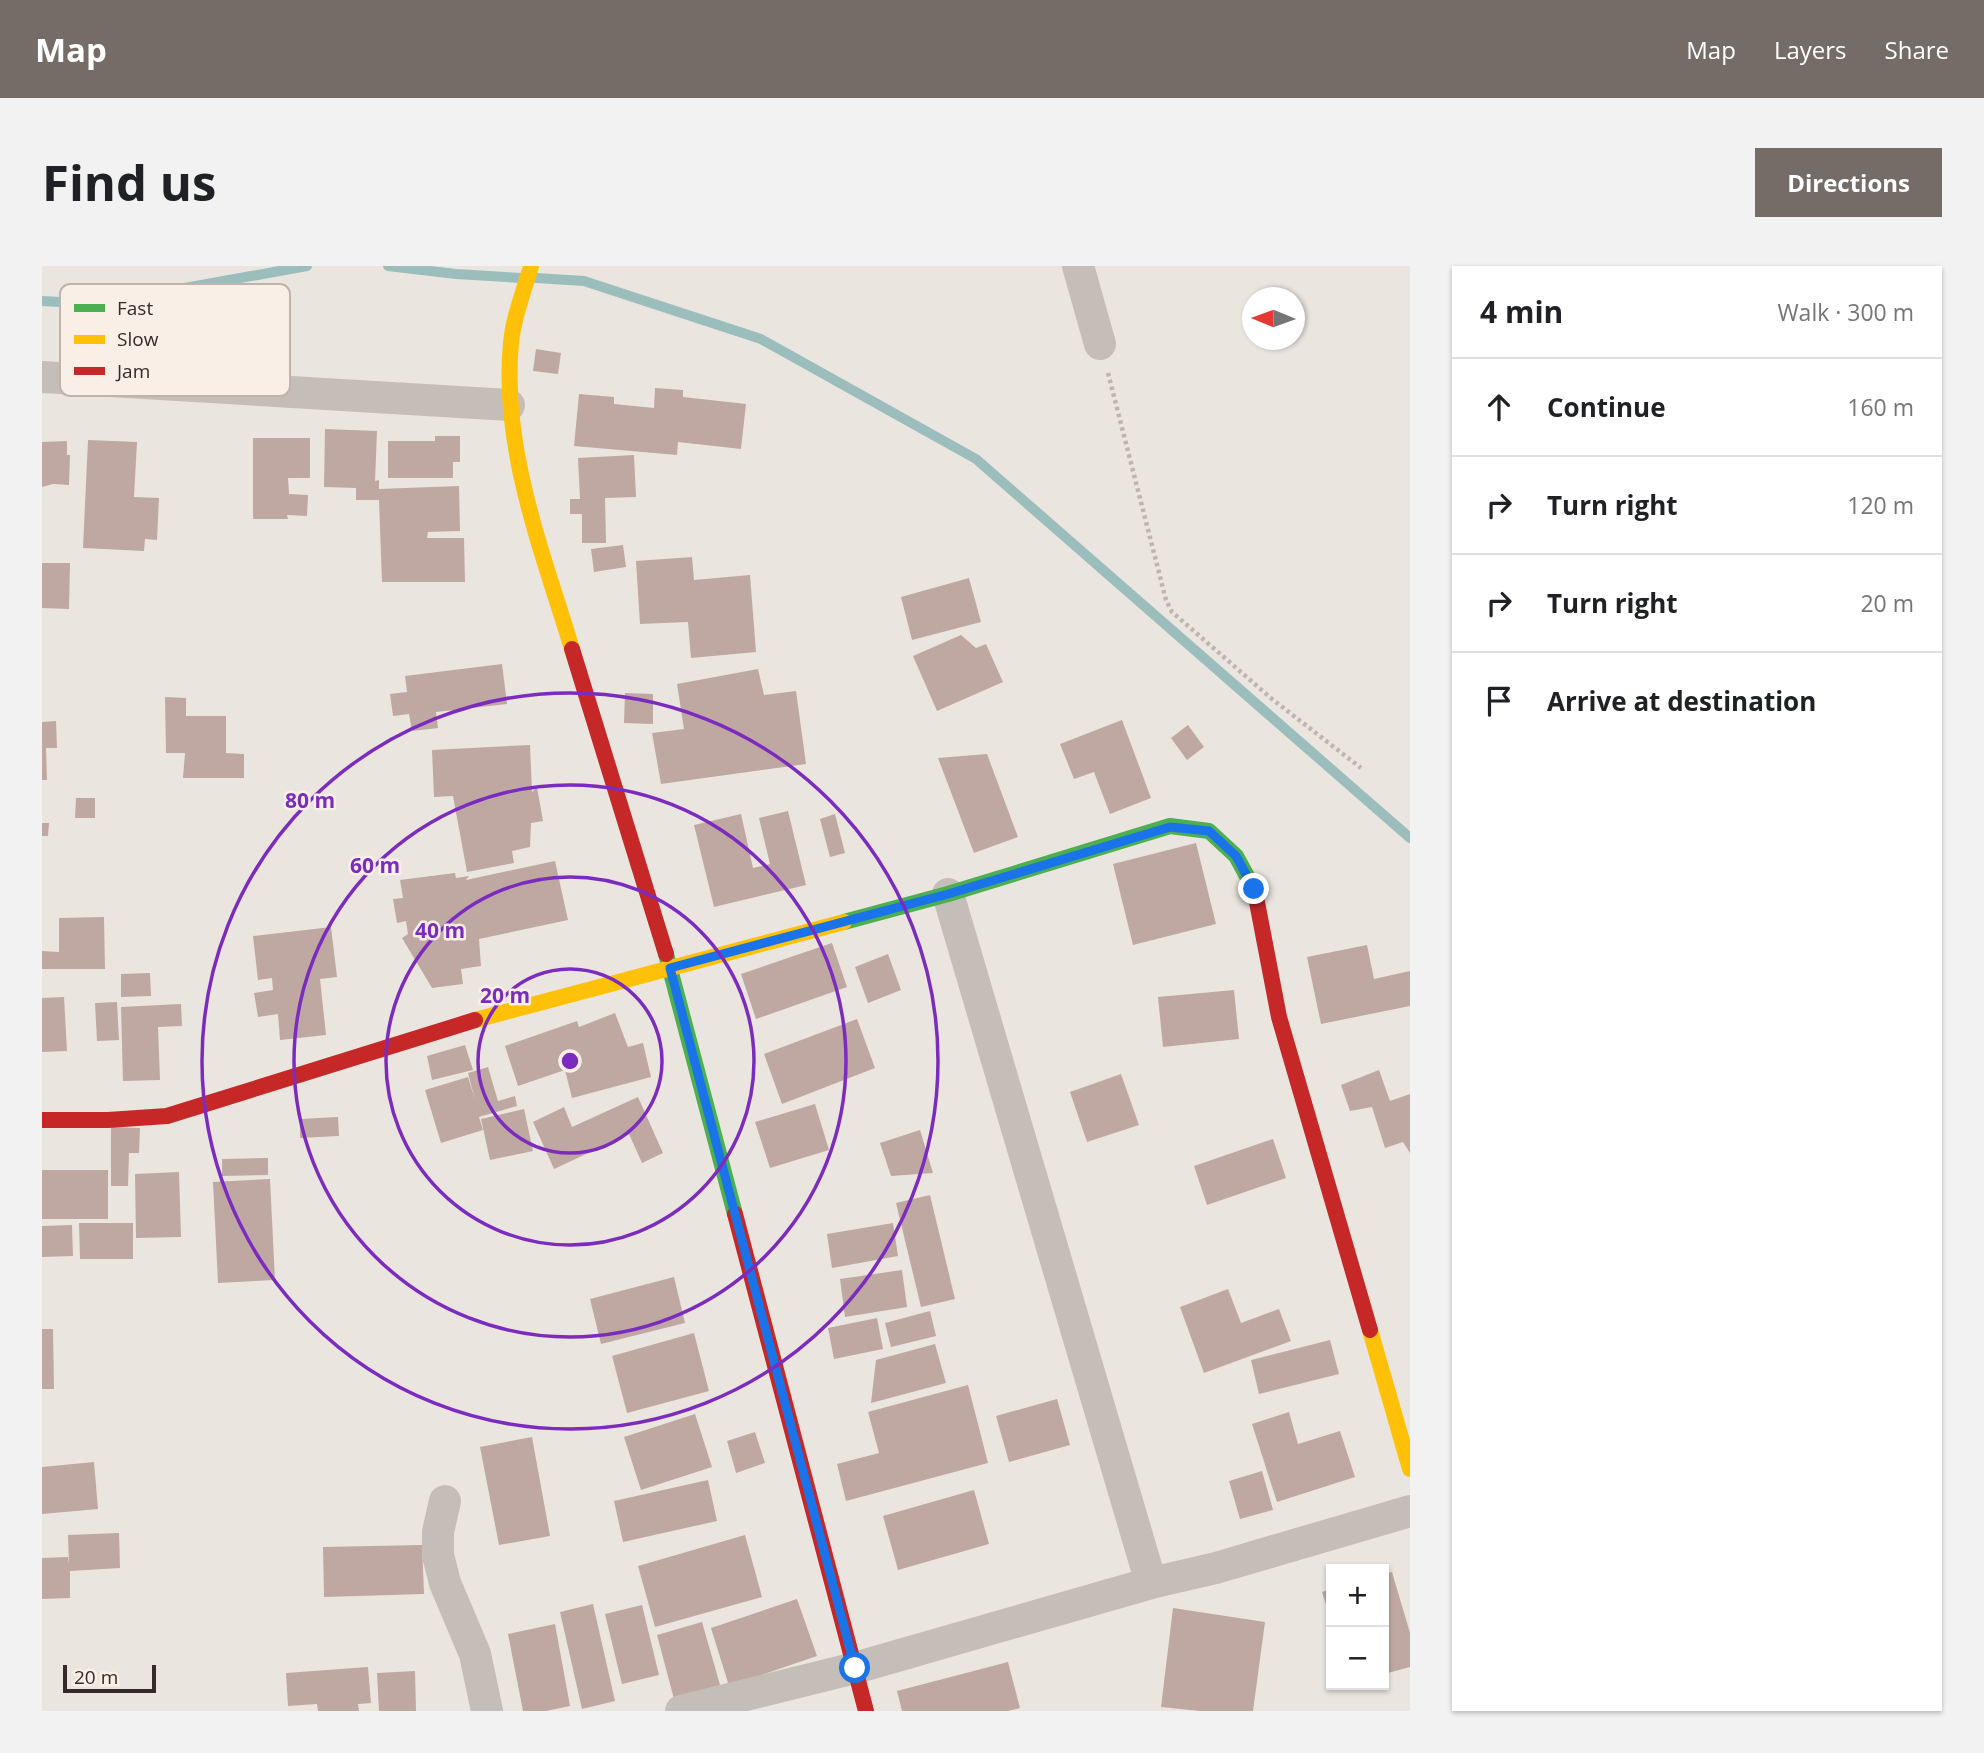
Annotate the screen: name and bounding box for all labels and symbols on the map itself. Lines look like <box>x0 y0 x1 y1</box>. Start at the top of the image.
legend <box>60 284 290 396</box>
north arrow <box>1242 287 1305 350</box>
text: Fast <box>117 295 153 321</box>
text: Slow <box>117 326 159 352</box>
text: Jam <box>115 358 150 384</box>
text: 80 m <box>285 786 335 814</box>
text: 60 m <box>350 851 400 879</box>
route end <box>1238 873 1269 904</box>
text: 40 m <box>415 916 465 944</box>
text: 20 m <box>480 981 530 1009</box>
centre of rings <box>558 1049 582 1073</box>
route start <box>839 1652 870 1683</box>
scale bar <box>63 1662 156 1694</box>

